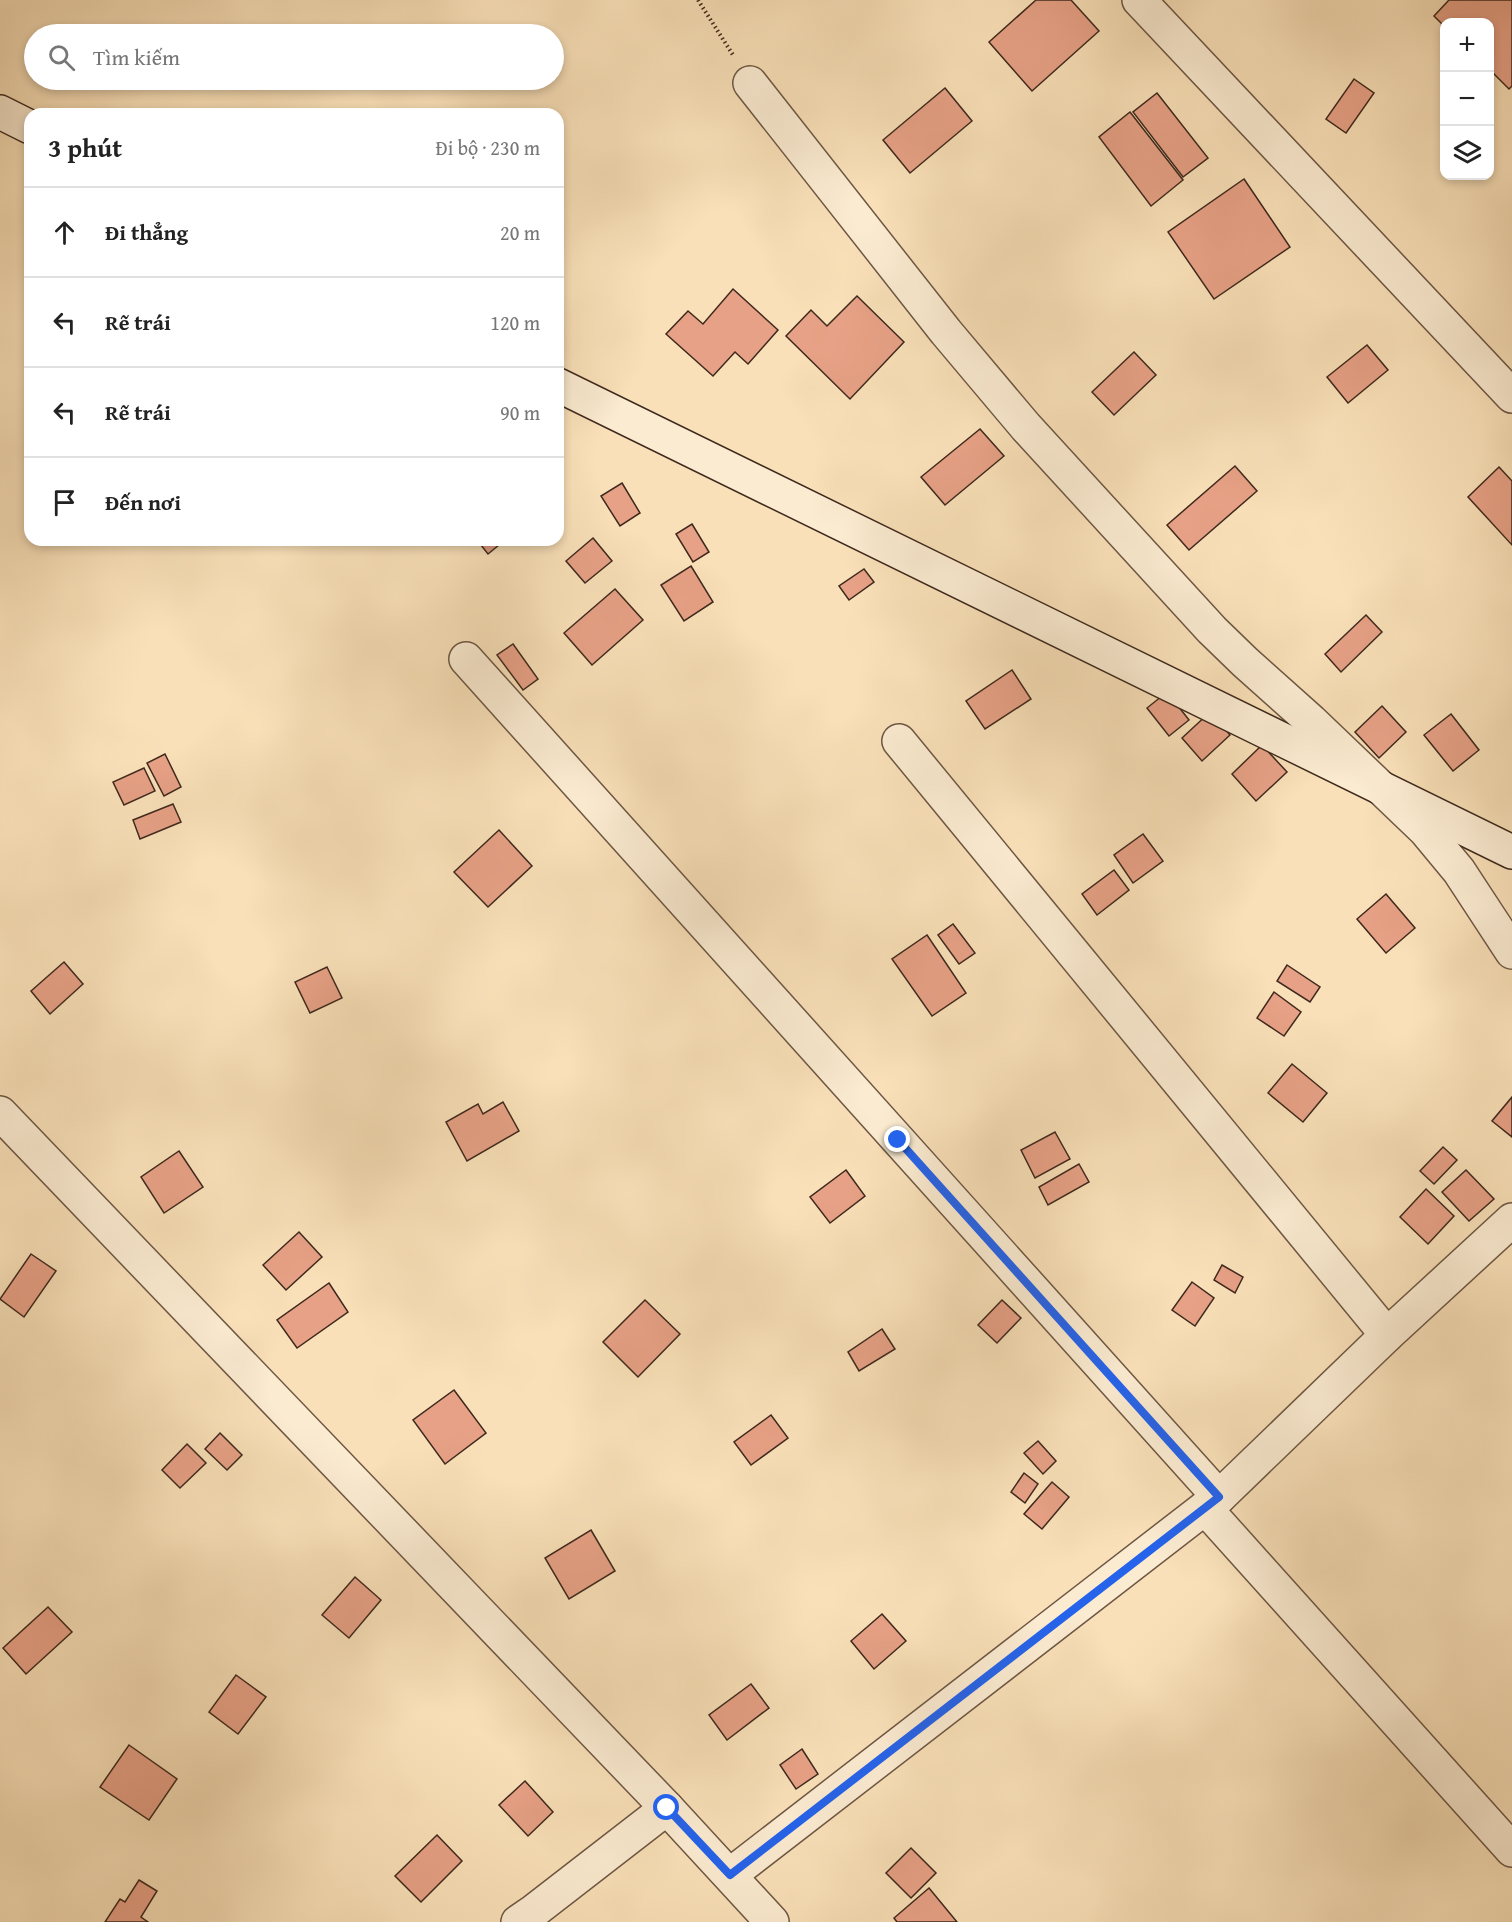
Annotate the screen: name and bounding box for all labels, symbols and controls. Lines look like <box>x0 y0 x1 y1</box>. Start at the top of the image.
map controls <box>1440 18 1494 180</box>
button: + <box>1440 18 1494 72</box>
search box <box>24 24 564 90</box>
icon: search <box>45 41 78 74</box>
text: Tìm kiếm <box>93 41 180 73</box>
button: − <box>1440 72 1494 126</box>
button: layers <box>1440 126 1494 180</box>
text: 3 phút <box>48 128 122 167</box>
text: Đi bộ · 230 m <box>436 133 540 162</box>
icon: ahead <box>48 216 81 249</box>
text: Đi thẳng <box>105 216 188 248</box>
text: 20 m <box>500 218 540 247</box>
icon: left <box>48 306 81 339</box>
text: Rẽ trái <box>105 306 171 338</box>
text: 120 m <box>490 308 540 337</box>
icon: left <box>48 396 81 429</box>
text: Rẽ trái <box>105 396 171 428</box>
text: 90 m <box>500 398 540 427</box>
icon: arrive <box>48 486 81 519</box>
text: Đến nơi <box>105 486 181 518</box>
route end <box>884 1126 910 1152</box>
route start <box>653 1794 679 1820</box>

